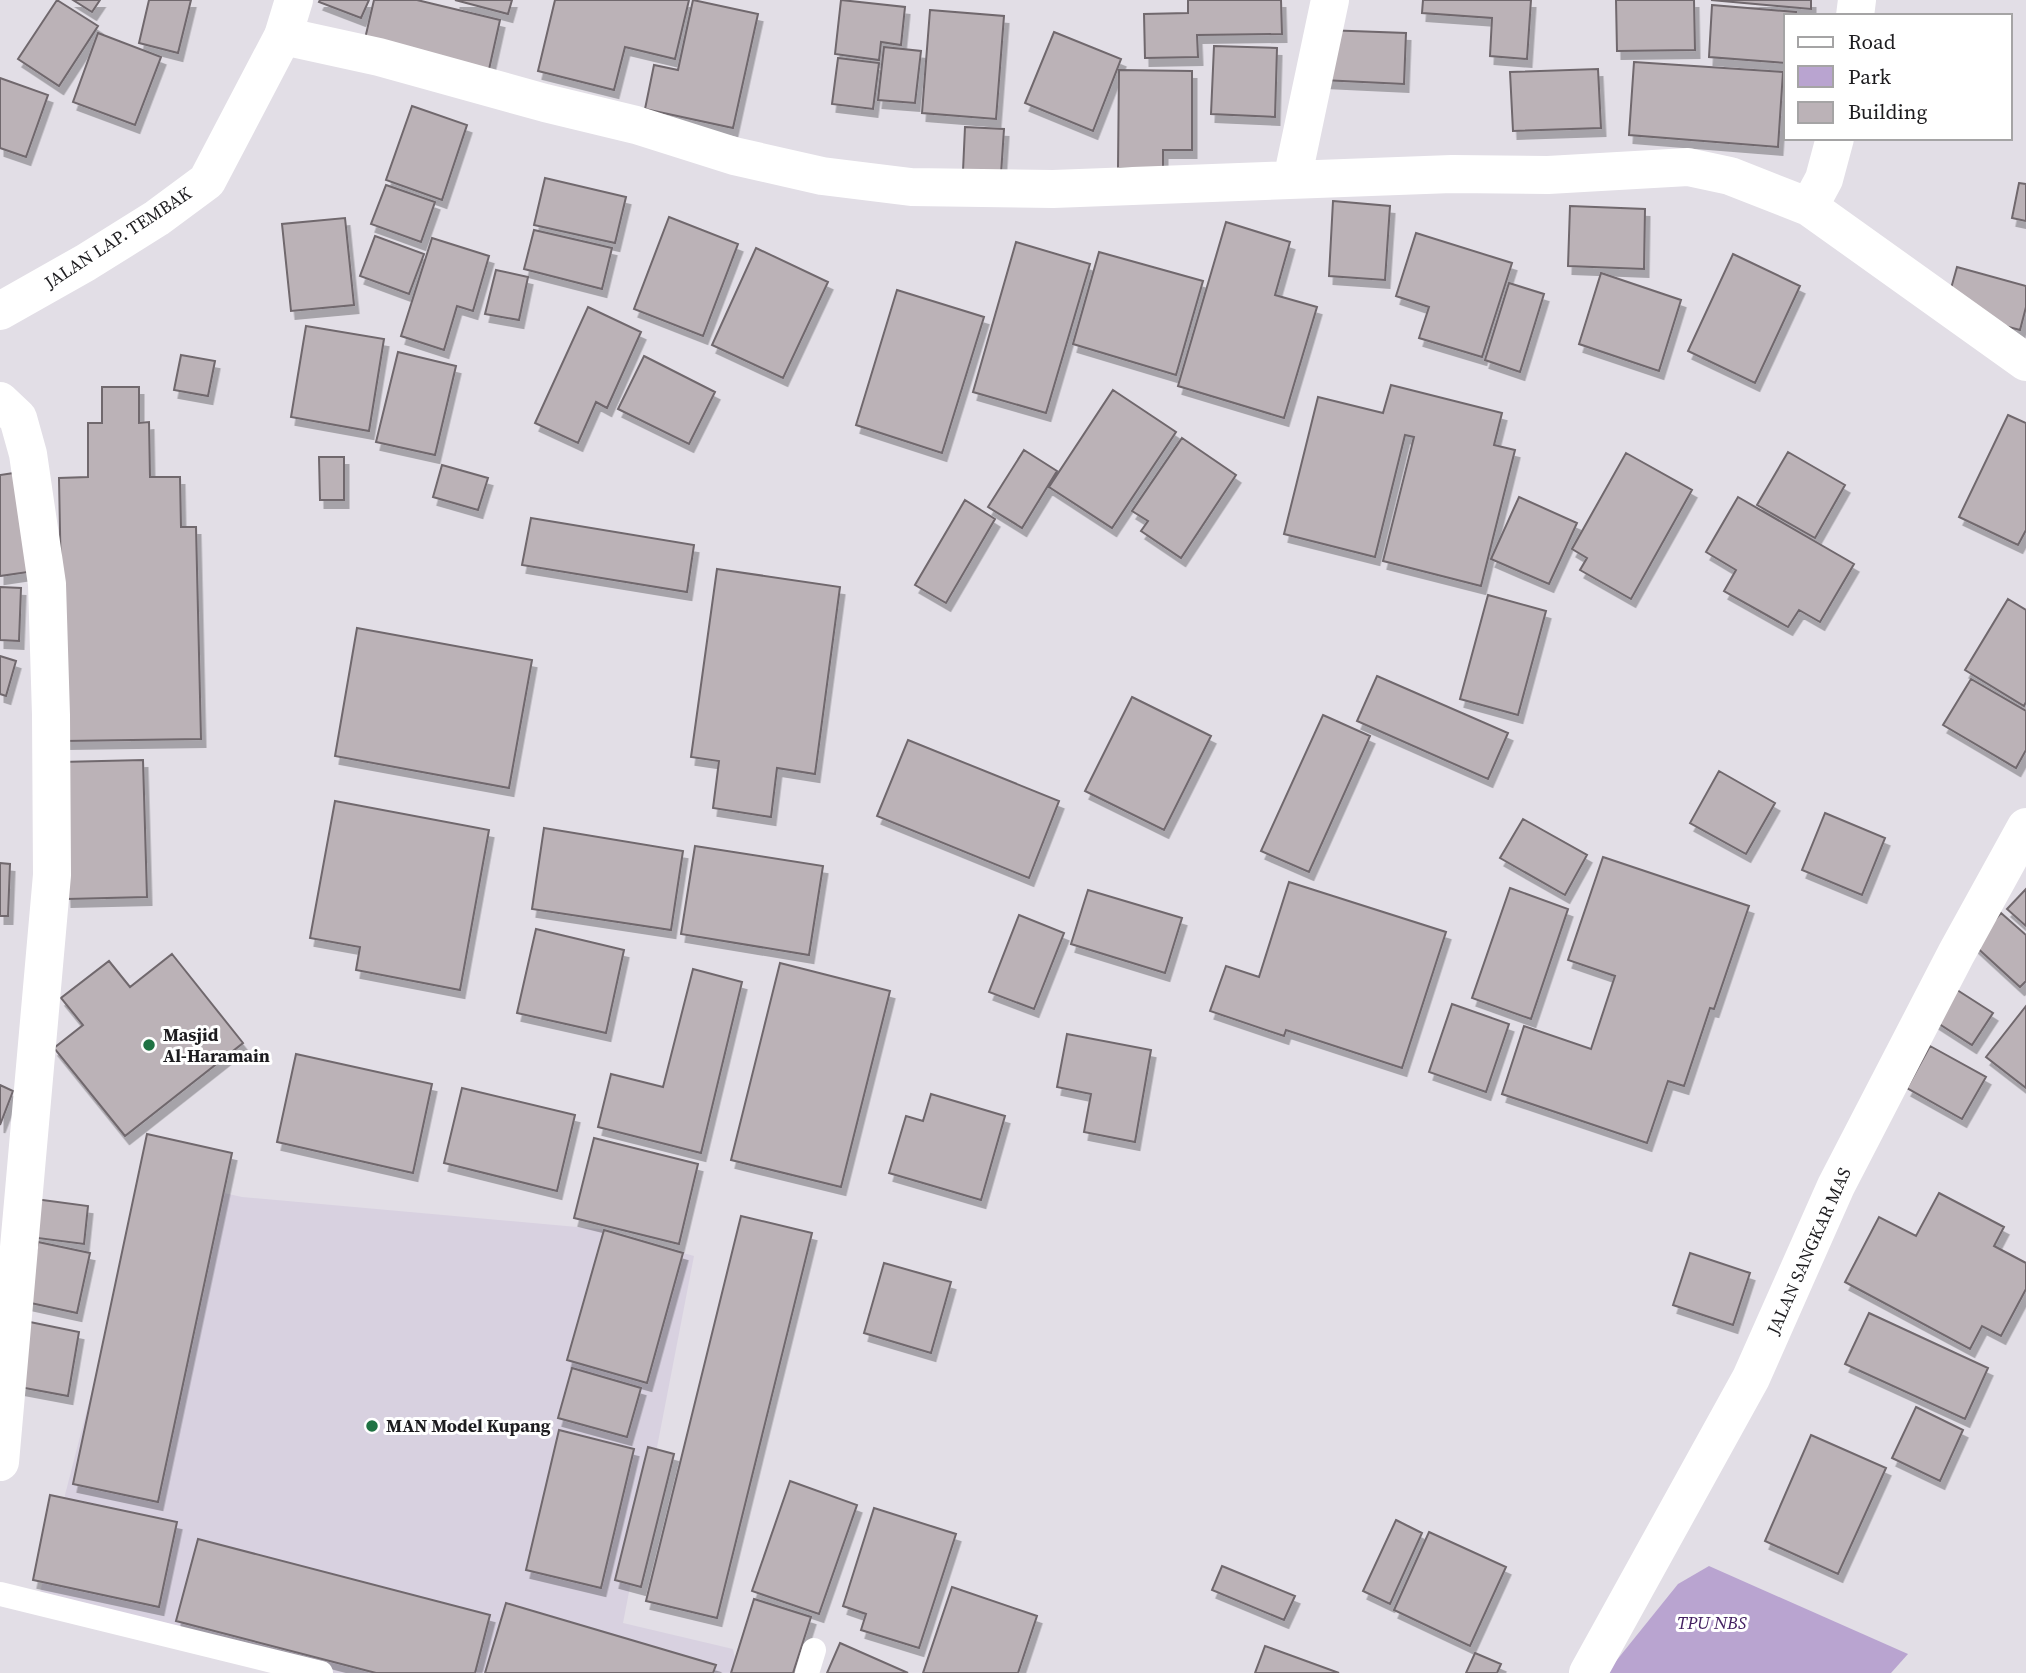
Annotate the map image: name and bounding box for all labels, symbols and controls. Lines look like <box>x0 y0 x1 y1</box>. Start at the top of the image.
legend <box>1784 14 2012 140</box>
text: Road <box>1848 27 1896 56</box>
text: Park <box>1848 62 1892 91</box>
text: Building <box>1848 97 1927 126</box>
street label: JALAN LAP. TEMBAK <box>38 181 196 295</box>
place label: Masjid Al-Haramain <box>163 1022 270 1068</box>
marker: Masjid Al-Haramain <box>141 1037 157 1053</box>
street label: JALAN SANGKAR MAS <box>1760 1163 1857 1339</box>
place label: MAN Model Kupang <box>386 1413 551 1438</box>
marker: MAN Model Kupang <box>364 1418 380 1434</box>
park label: TPU NBS <box>1677 1610 1747 1635</box>

